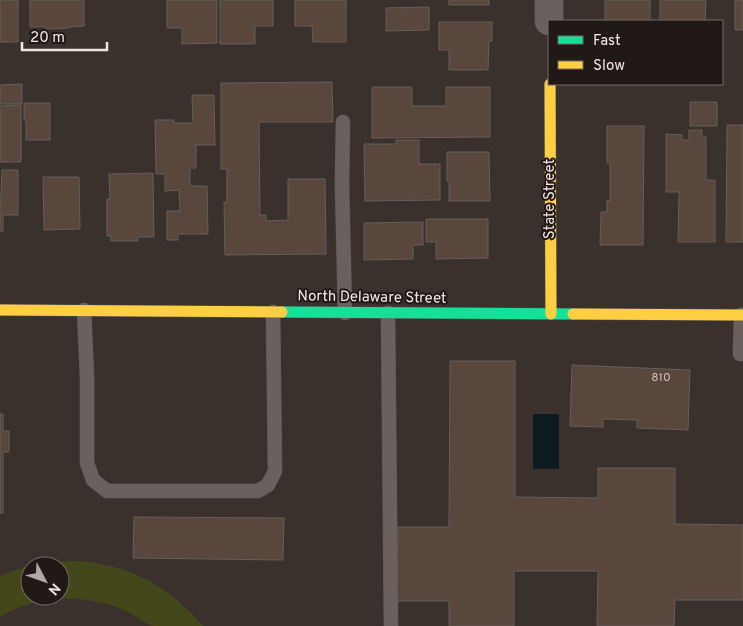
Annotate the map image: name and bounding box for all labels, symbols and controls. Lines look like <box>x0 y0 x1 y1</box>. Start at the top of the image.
scale bar <box>22 20 108 52</box>
legend <box>548 20 723 85</box>
text: 20 m <box>30 29 65 48</box>
text: Fast <box>593 32 621 51</box>
text: Slow <box>593 57 625 76</box>
street label: State Street <box>541 159 560 239</box>
street label: North Delaware Street <box>297 287 447 309</box>
house number: 810 <box>651 370 671 386</box>
north arrow <box>20 556 70 606</box>
text: N <box>44 579 63 598</box>

